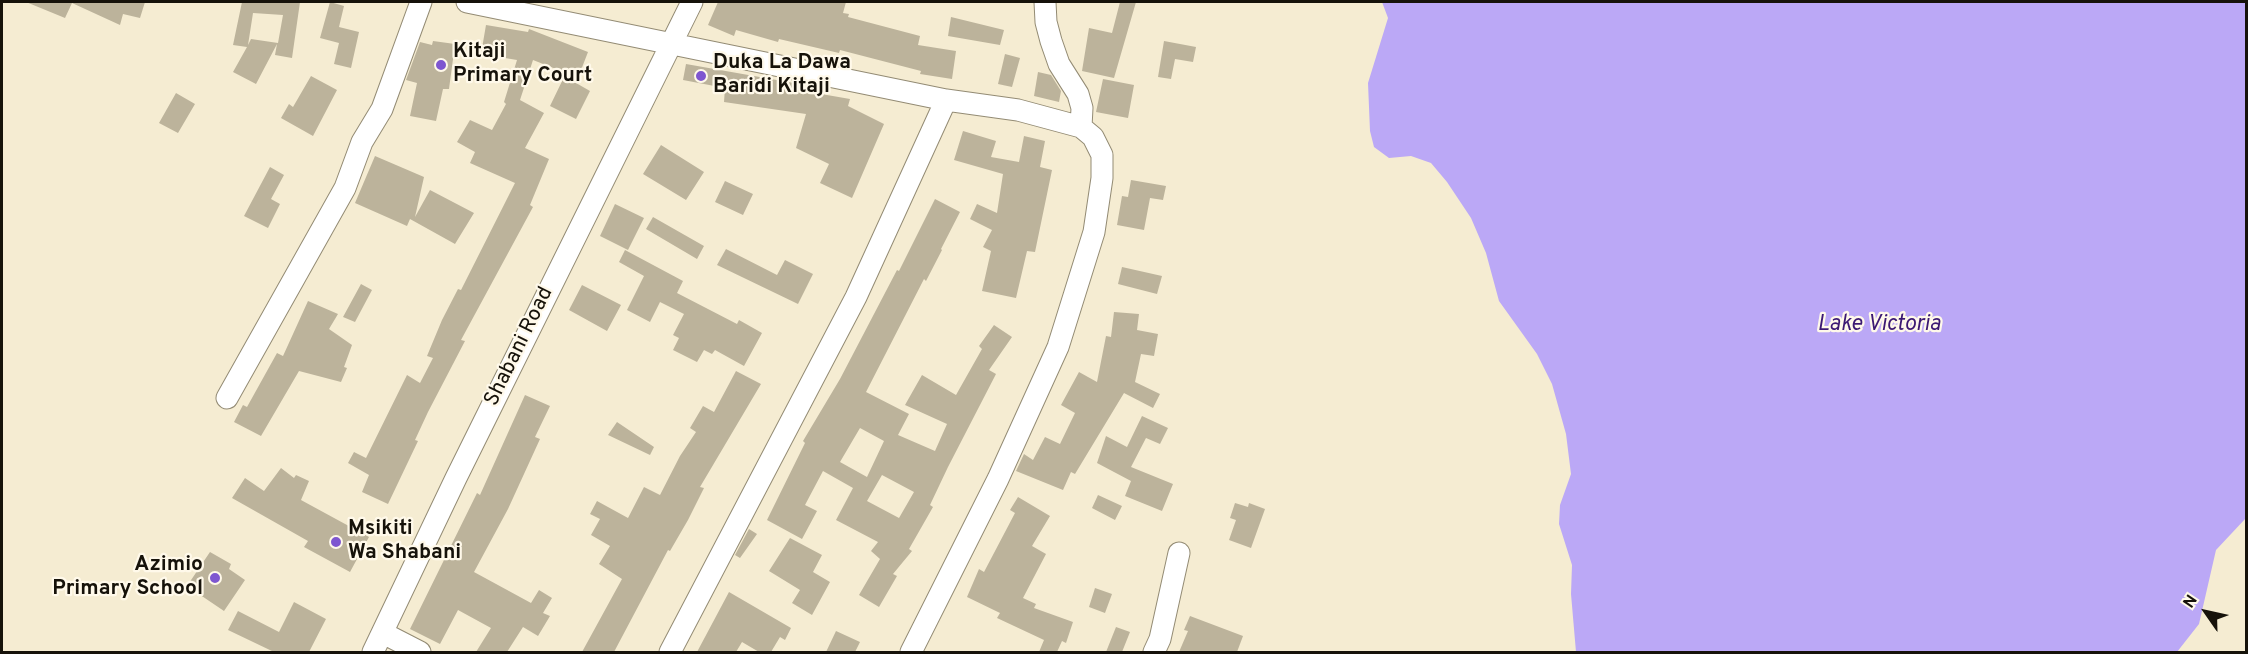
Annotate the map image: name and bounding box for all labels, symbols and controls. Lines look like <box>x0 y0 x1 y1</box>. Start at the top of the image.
place label: Kitaji Primary Court <box>453 40 592 90</box>
place label: Duka La Dawa Baridi Kitaji <box>713 51 851 101</box>
marker: Kitaji Primary Court <box>434 58 448 72</box>
marker: Duka La Dawa Baridi Kitaji <box>694 69 708 83</box>
street label: Shabani Road <box>480 283 560 411</box>
water label: Lake Victoria <box>1817 313 1941 339</box>
place label: Msikiti Wa Shabani <box>348 517 461 567</box>
marker: Msikiti Wa Shabani <box>329 535 343 549</box>
place label: Azimio Primary School <box>52 553 203 603</box>
marker: Azimio Primary School <box>208 571 222 585</box>
north arrow <box>2176 582 2236 642</box>
text: N <box>2180 592 2203 612</box>

